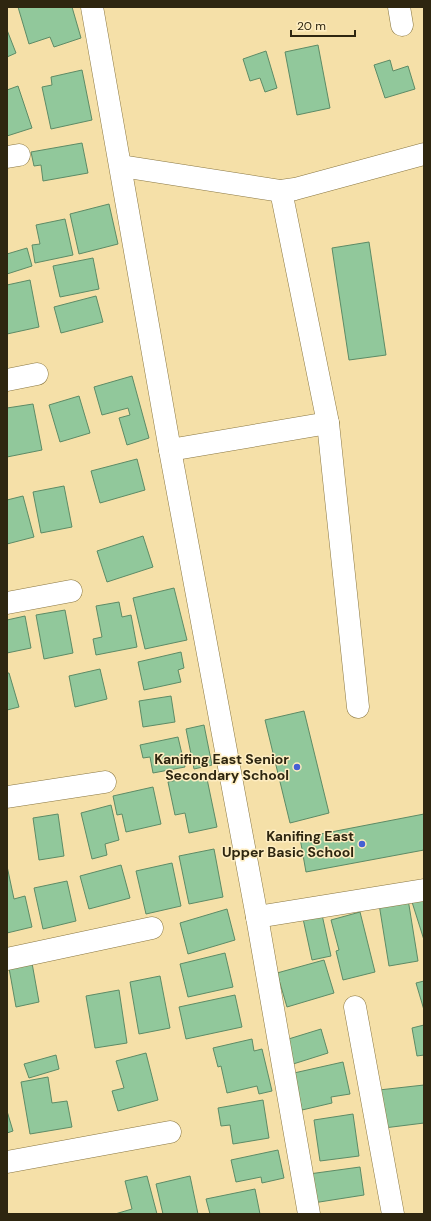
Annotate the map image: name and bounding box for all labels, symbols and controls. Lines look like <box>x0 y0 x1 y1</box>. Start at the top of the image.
scale bar <box>291 12 355 38</box>
text: 20 m <box>297 18 326 34</box>
place label: Kanifing East Senior Secondary School <box>154 750 289 784</box>
marker: Kanifing East Senior Secondary School <box>292 762 302 772</box>
place label: Kanifing East Upper Basic School <box>222 827 354 861</box>
marker: Kanifing East Upper Basic School <box>357 839 367 849</box>

